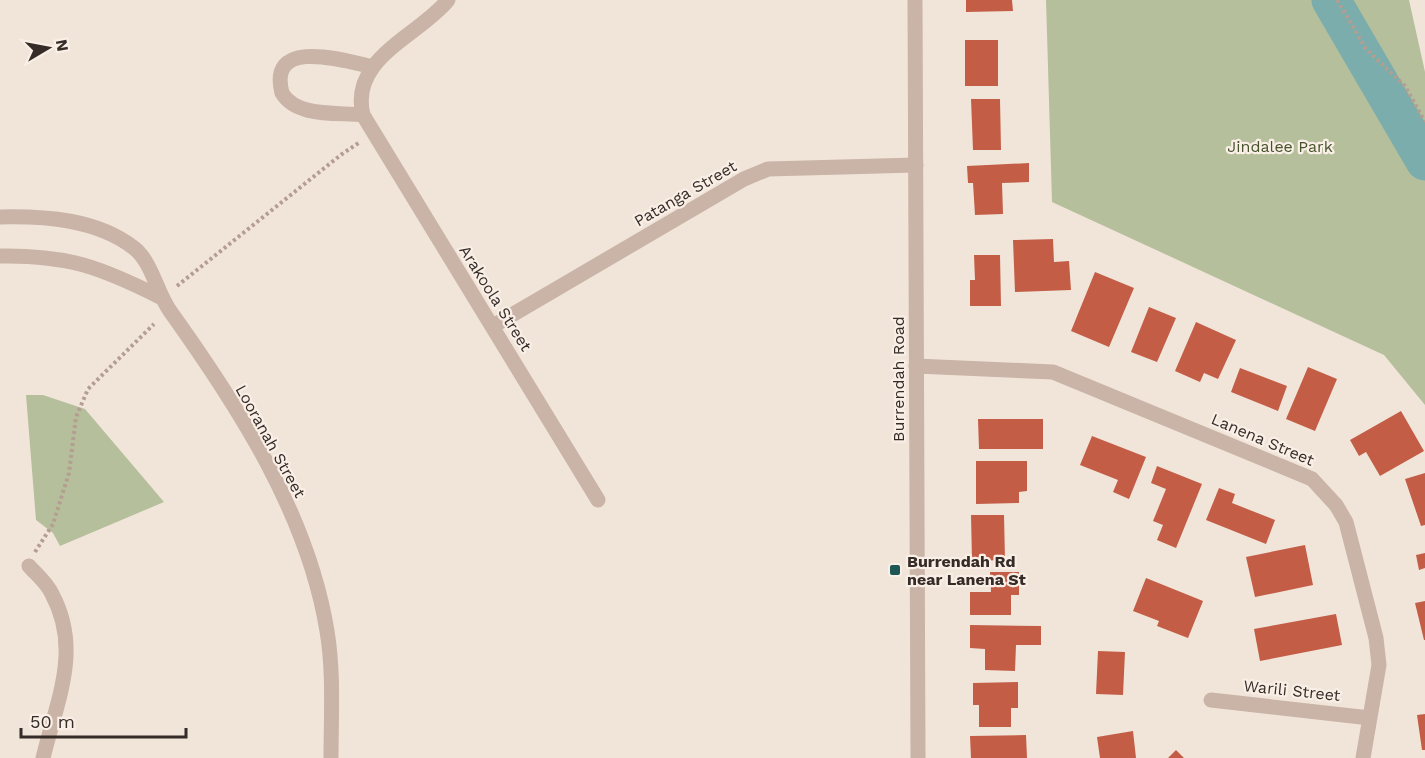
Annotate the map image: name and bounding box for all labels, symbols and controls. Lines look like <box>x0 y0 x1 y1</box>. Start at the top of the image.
north arrow <box>18 18 78 78</box>
text: N <box>52 38 73 53</box>
park label: Jindalee Park <box>1227 137 1333 156</box>
street label: Patanga Street <box>631 156 740 230</box>
street label: Arakoola Street <box>455 242 536 355</box>
street label: Burrendah Road <box>889 316 908 442</box>
street label: Looranah Street <box>232 381 310 501</box>
street label: Lanena Street <box>1208 409 1317 470</box>
place label: Burrendah Rd near Lanena St <box>907 552 1026 589</box>
marker: Burrendah Rd near Lanena St <box>888 563 902 577</box>
street label: Warili Street <box>1243 676 1342 705</box>
scale bar <box>21 701 186 739</box>
text: 50 m <box>30 711 75 732</box>

